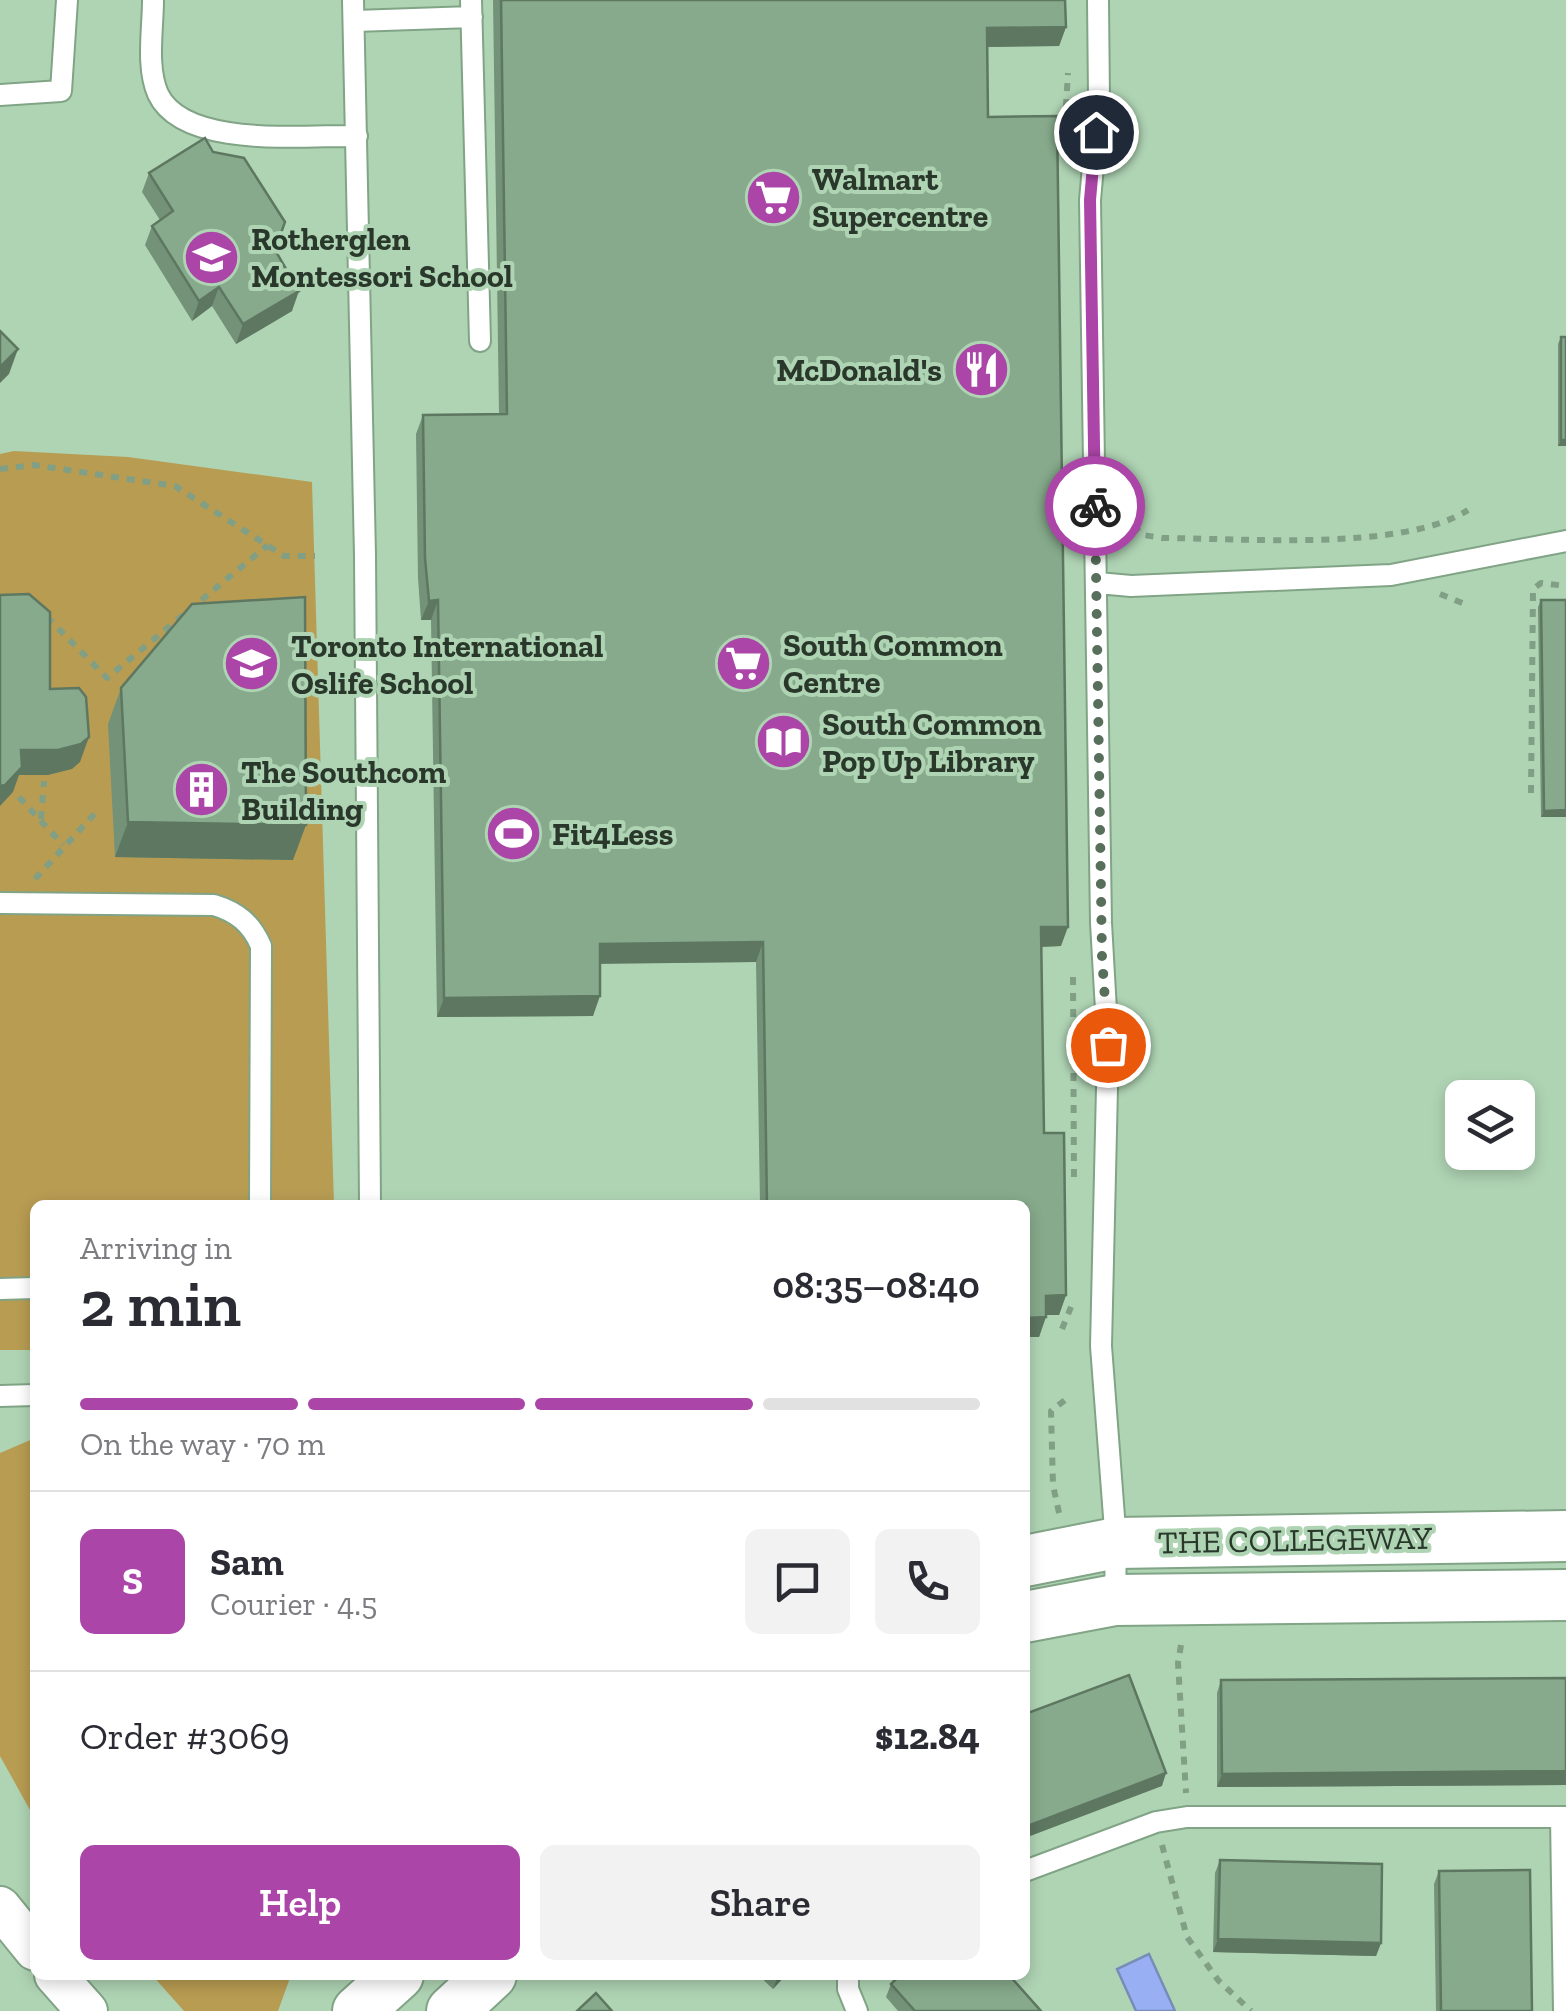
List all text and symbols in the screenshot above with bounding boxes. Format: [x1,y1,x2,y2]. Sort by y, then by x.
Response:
pin [1054,90,1139,175]
icon: home [1069,105,1124,160]
place label: Walmart Supercentre [812,160,988,235]
supermarket icon: Walmart Supercentre [743,167,803,227]
place label: Rotherglen Montessori School [251,220,513,295]
school or university icon: Rotherglen Montessori School [182,227,242,287]
restaurant icon: McDonald's [951,340,1011,400]
place label: McDonald's [776,351,942,389]
courier [1045,456,1145,556]
icon: bike [1068,479,1123,534]
place label: South Common Centre [783,626,1003,701]
place label: Toronto International Oslife School [291,627,603,702]
supermarket icon: South Common Centre [714,633,774,693]
school or university icon: Toronto International Oslife School [222,634,282,694]
place label: South Common Pop Up Library [822,705,1042,780]
library icon: South Common Pop Up Library [753,712,813,772]
place label: The Southcom Building [241,753,446,828]
building icon: The Southcom Building [172,760,232,820]
sports icon: Fit4Less [483,804,543,864]
place label: Fit4Less [552,815,673,853]
pin [1066,1003,1151,1088]
icon: bag [1081,1018,1136,1073]
map controls [1445,1080,1535,1170]
button: layers [1445,1080,1535,1170]
text: Arriving in [80,1229,232,1267]
text: 08:35–08:40 [772,1262,980,1308]
text: 2 min [80,1265,241,1343]
text: On the way · 70 m [80,1425,325,1463]
street label: THE COLLEGEWAY [1158,1519,1433,1561]
button: chat [745,1529,850,1634]
button: phone [875,1529,980,1634]
text: Sam [210,1539,284,1585]
text: S [122,1558,143,1604]
text: Courier · 4.5 [210,1585,377,1623]
text: Order #3069 [80,1713,290,1759]
text: $12.84 [875,1713,980,1759]
button: Help [80,1845,520,1960]
button: Share [540,1845,980,1960]

